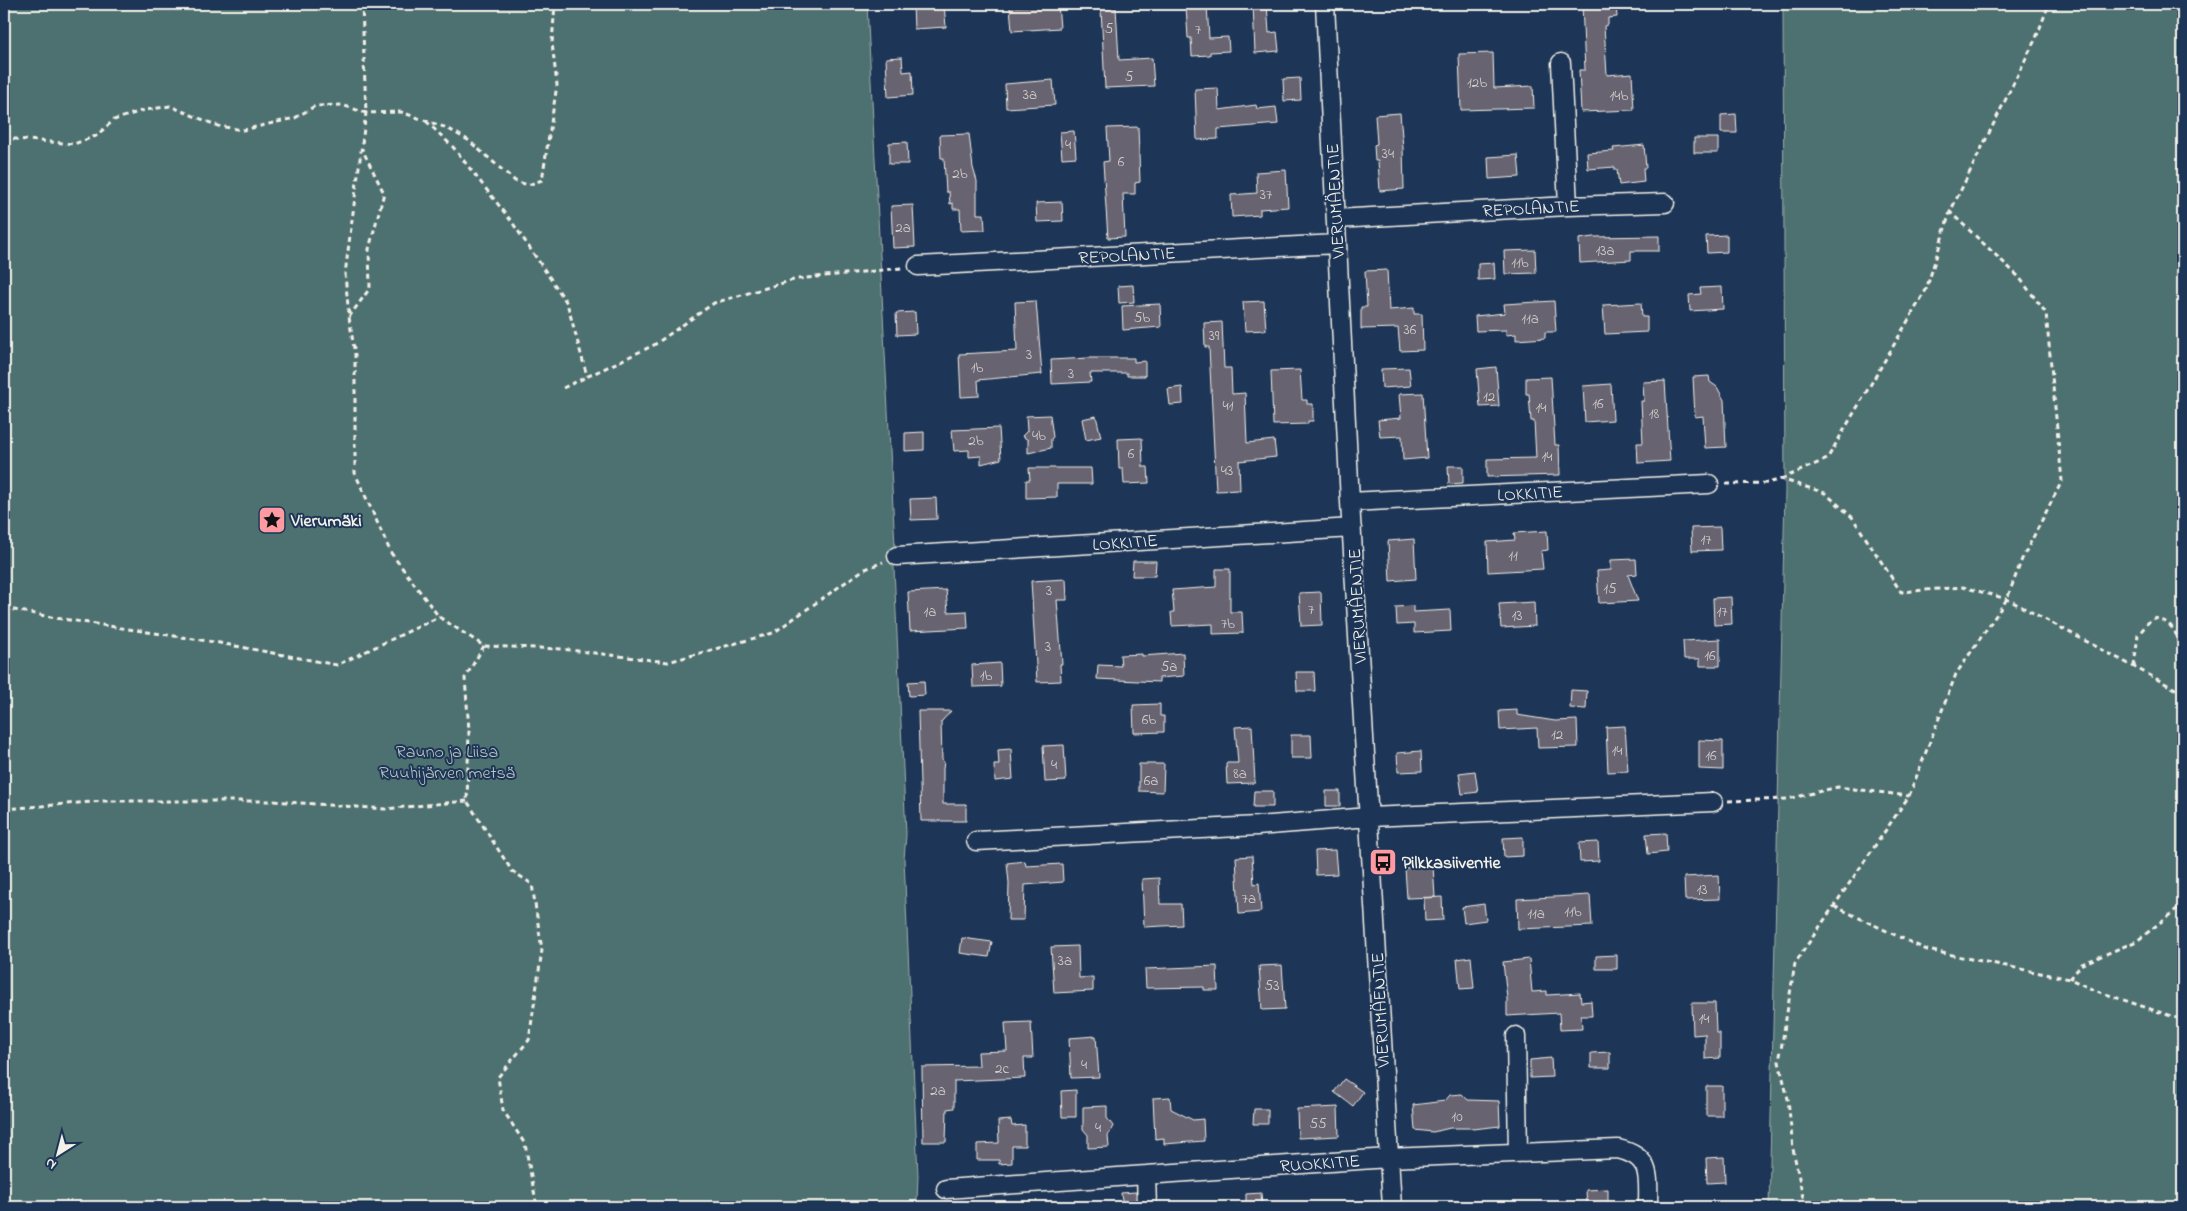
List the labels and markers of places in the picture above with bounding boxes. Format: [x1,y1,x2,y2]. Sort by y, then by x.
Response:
place icon: Vierumäki [257,505,287,535]
place label: Vierumäki [290,509,362,535]
bus stop icon: Pilkkasiiventie [1368,847,1398,877]
place label: Pilkkasiiventie [1402,851,1501,877]

